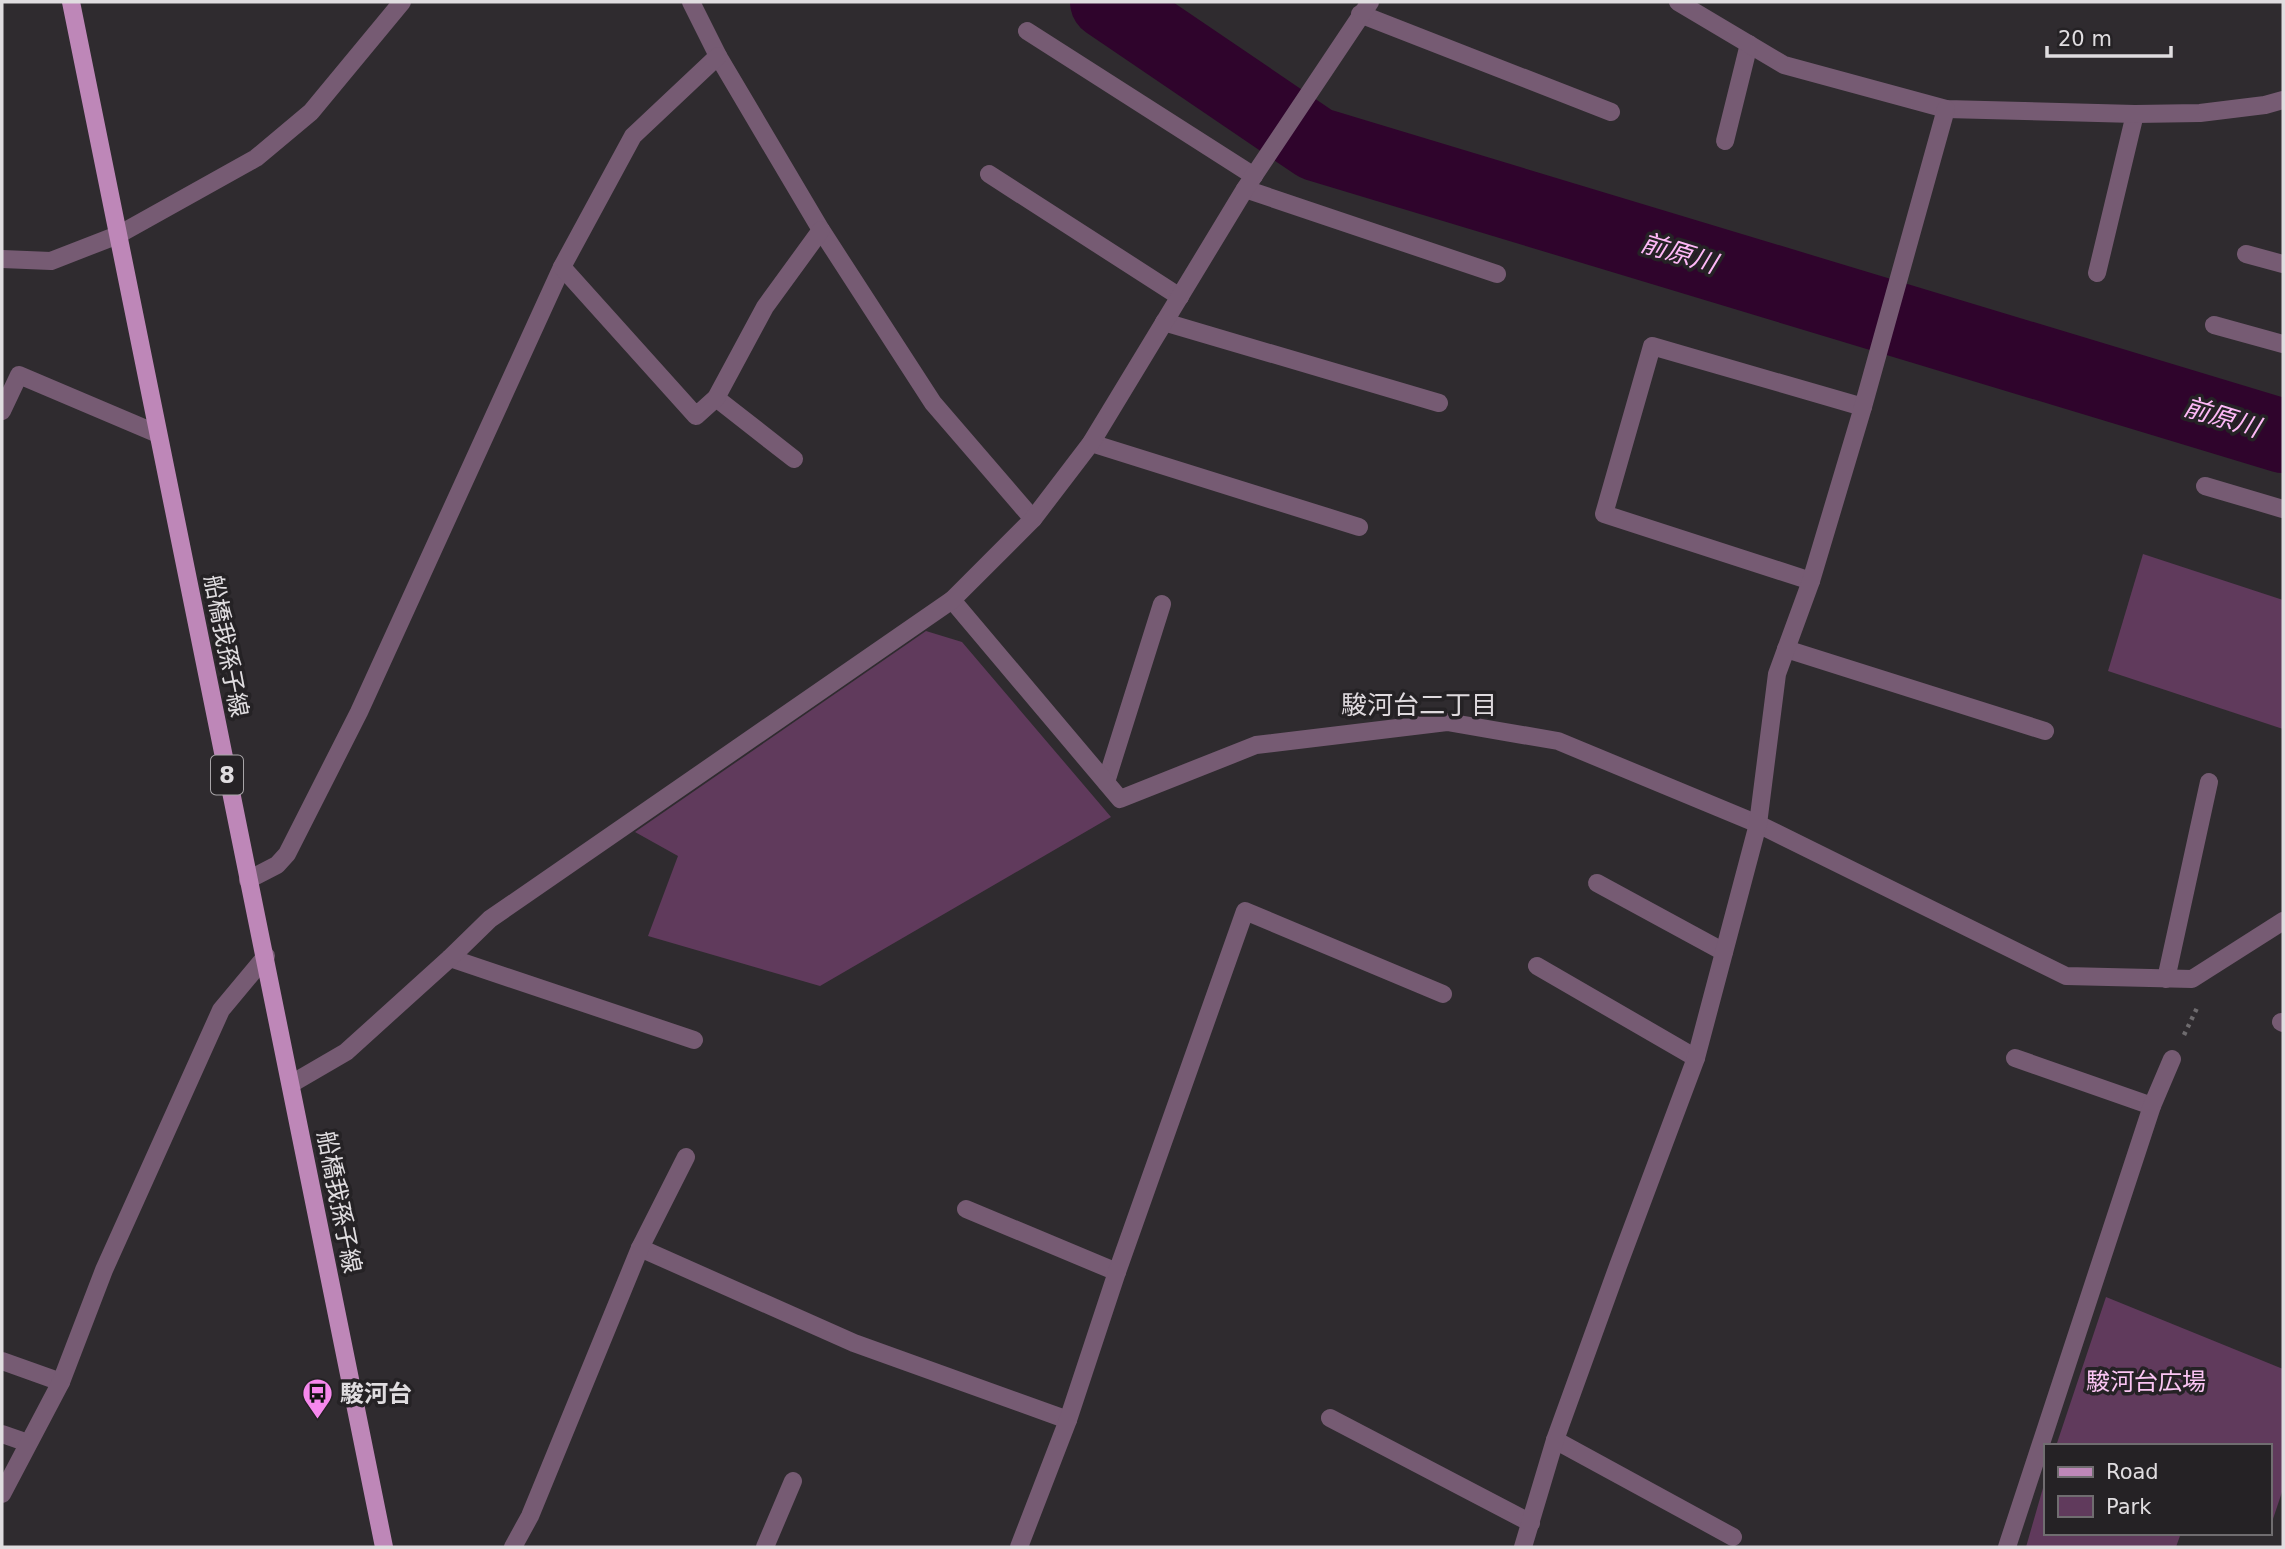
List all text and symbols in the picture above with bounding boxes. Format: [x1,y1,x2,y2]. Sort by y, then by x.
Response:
scale bar [2047,14,2171,58]
text: 20 m [2058,27,2112,51]
water label: 前原川 [1637,227,1724,280]
water label: 前原川 [2180,391,2267,444]
street label: 船橋我孫子線 [199,573,253,719]
district label: 駿河台二丁目 [1341,690,1497,720]
road number: 8 [211,755,243,794]
street label: 船橋我孫子線 [312,1129,366,1275]
park label: 駿河台広場 [2086,1368,2206,1396]
bus stop icon: 駿河台 [300,1377,334,1421]
place label: 駿河台 [340,1380,412,1408]
legend [2044,1444,2271,1535]
text: Road [2106,1460,2159,1484]
text: Park [2106,1495,2152,1519]

